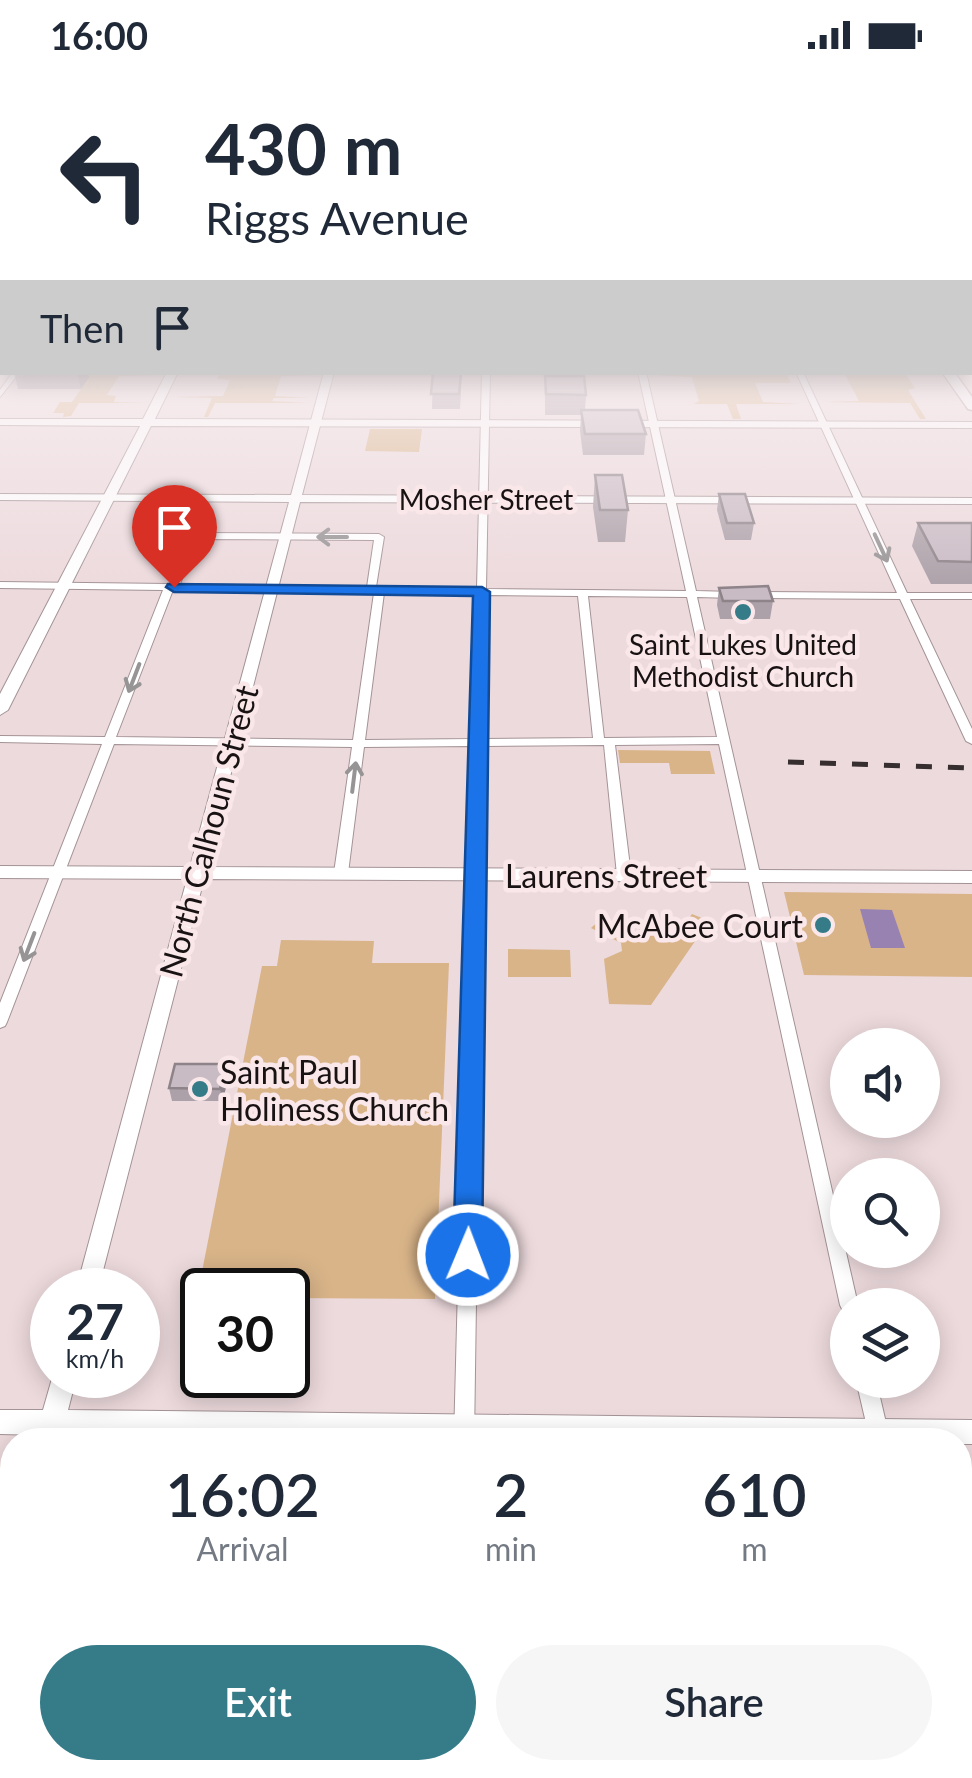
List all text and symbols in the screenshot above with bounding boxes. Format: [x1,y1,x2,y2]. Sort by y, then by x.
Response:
text: 16:00 [50,12,148,58]
text: 430 m [205,106,402,190]
icon: left [40,110,170,240]
text: Riggs Avenue [205,191,469,245]
icon: arrive [145,300,200,355]
text: Then [40,305,125,351]
street label: Mosher Street [399,482,573,516]
pin [132,485,217,588]
icon: arrive [147,500,202,555]
one-way arrow [317,528,350,546]
one-way arrow [873,532,891,563]
marker: Saint Lukes United Methodist Church [732,601,754,623]
place label: Saint Lukes United Methodist Church [629,627,857,693]
one-way arrow [123,662,141,693]
street label: North Calhoun Street [150,680,266,981]
one-way arrow [345,761,363,793]
street label: Laurens Street [505,856,708,895]
place label: McAbee Court [597,906,804,945]
marker: McAbee Court [812,914,834,936]
one-way arrow [19,931,37,962]
map controls [830,1028,940,1398]
button: sound [830,1028,940,1138]
place label: Saint Paul Holiness Church [220,1052,449,1128]
marker: Saint Paul Holiness Church [189,1078,211,1100]
button: search [830,1158,940,1268]
position arrow [416,1203,520,1307]
speed limit sign: 30 [180,1268,310,1398]
button: layers [830,1288,940,1398]
text: 27 [66,1291,124,1351]
text: km/h [66,1343,124,1373]
text: 16:02 [165,1458,320,1530]
text: 2 [494,1458,528,1530]
text: 610 [702,1458,807,1530]
text: Arrival [196,1529,289,1568]
text: min [485,1529,537,1568]
text: m [741,1529,768,1568]
button: Exit [40,1645,476,1760]
button: Share [496,1645,932,1760]

